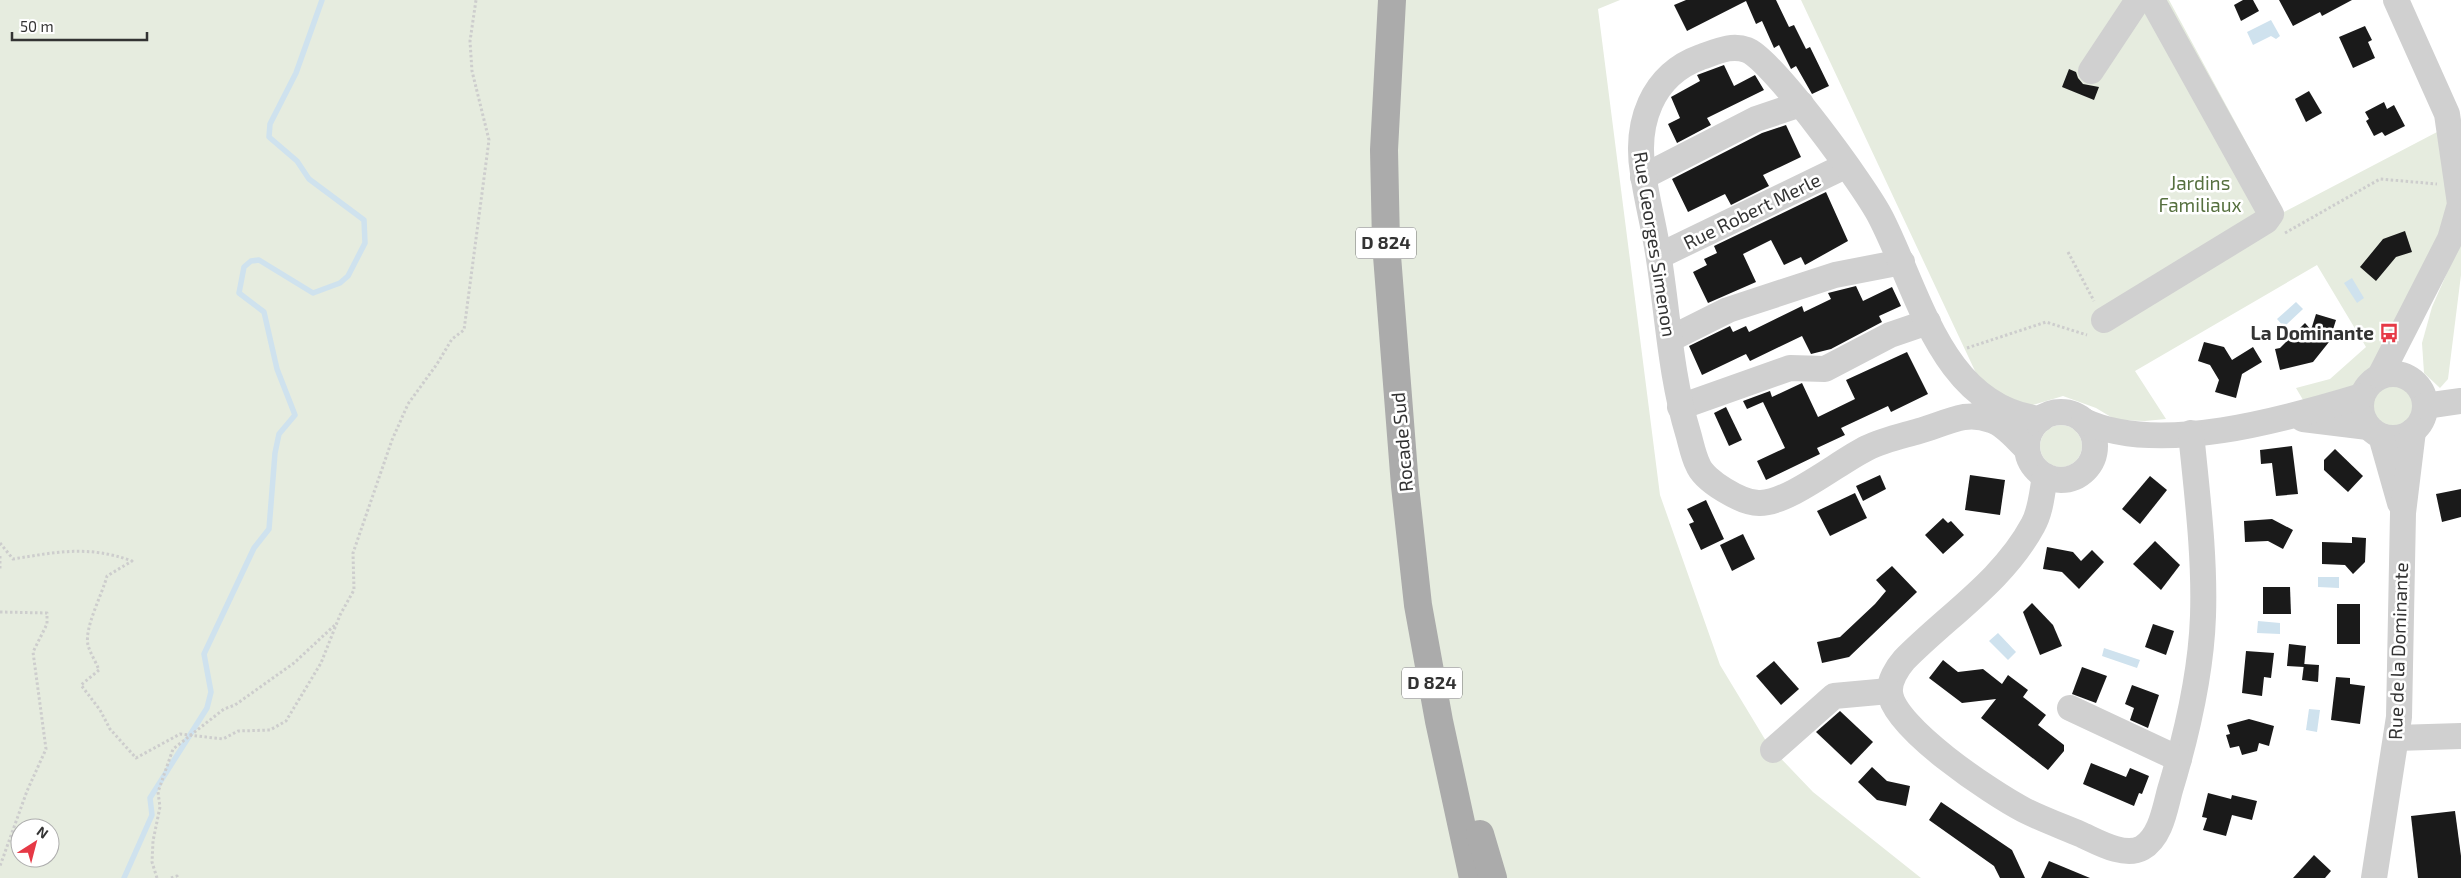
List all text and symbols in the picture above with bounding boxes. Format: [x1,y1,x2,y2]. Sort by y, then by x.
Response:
scale bar [12,10,148,42]
text: 50 m [20,17,54,35]
street label: Rue Georges Simenon [1629,150,1681,338]
street label: Rue Robert Merle [1679,167,1824,254]
park label: Jardins Familiaux [2158,171,2242,216]
road number: D 824 [1356,228,1416,258]
place label: La Dominante [2251,321,2374,344]
bus stop icon: La Dominante [2378,322,2400,344]
street label: Rocade Sud [1386,391,1417,493]
street label: Rue de la Dominante [2383,562,2412,740]
road number: D 824 [1402,668,1462,698]
north arrow [10,818,60,868]
text: N [34,822,52,842]

